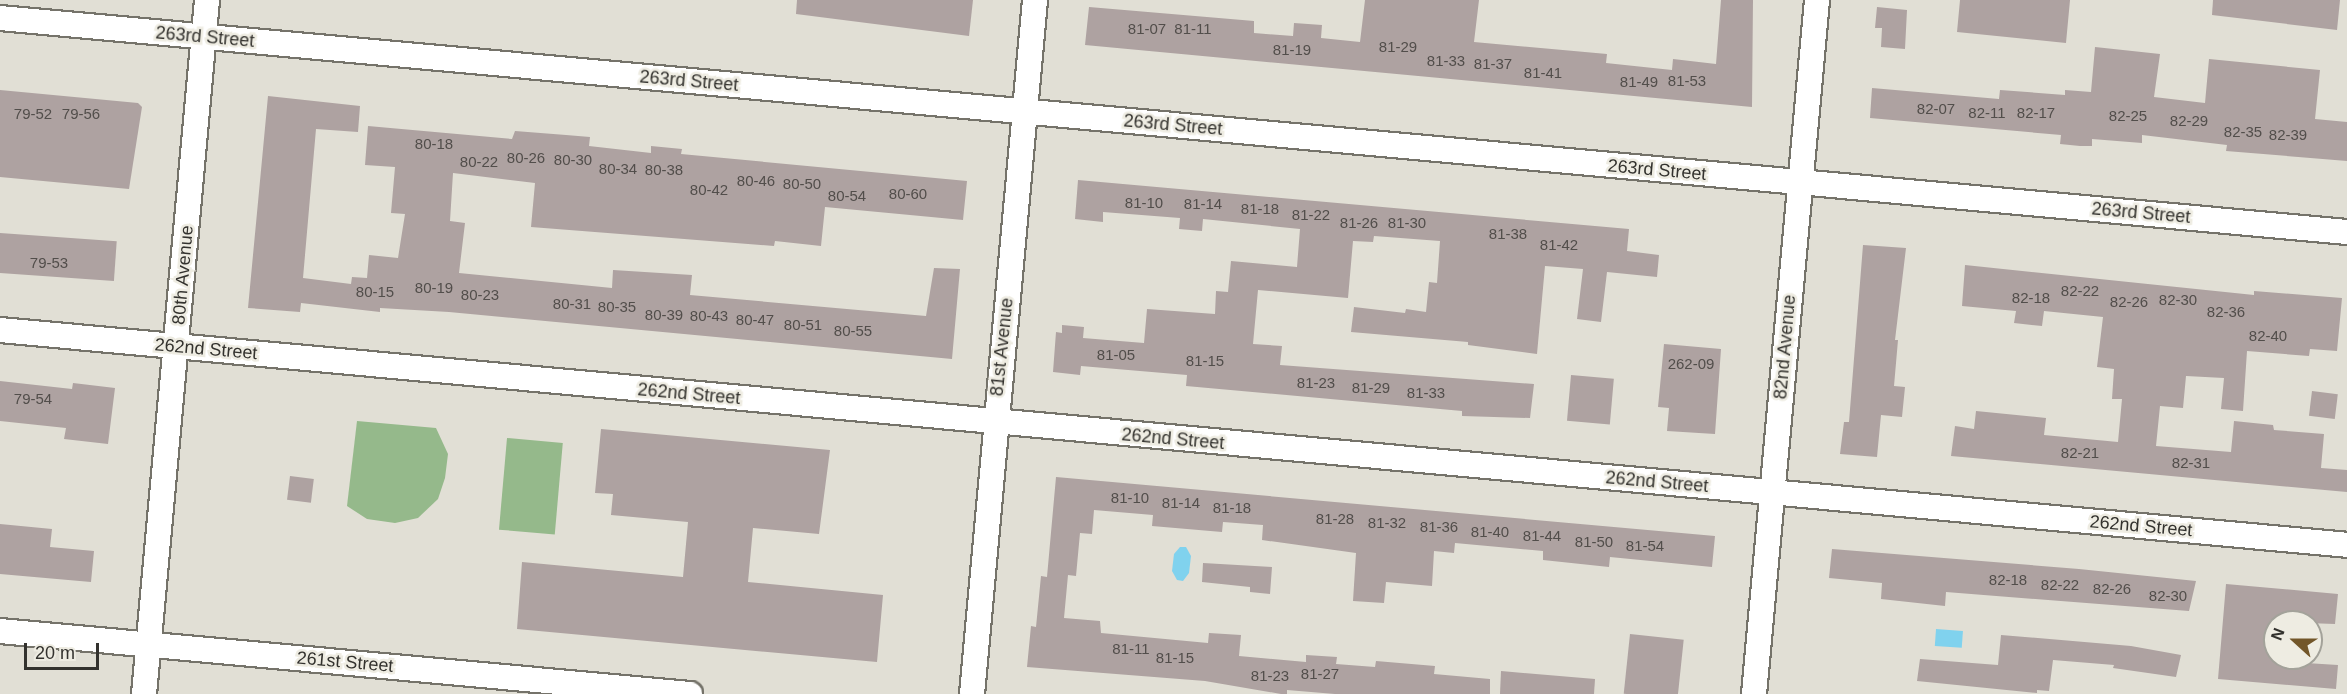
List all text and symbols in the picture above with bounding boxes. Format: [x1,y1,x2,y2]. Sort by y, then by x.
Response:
house number: 81-07 [1128,20,1166,38]
house number: 81-11 [1174,20,1212,38]
street label: 263rd Street [155,22,255,52]
house number: 81-29 [1379,38,1417,56]
house number: 81-19 [1273,41,1311,59]
house number: 81-33 [1427,52,1465,70]
house number: 81-37 [1474,55,1512,73]
house number: 81-41 [1524,64,1562,82]
street label: 263rd Street [639,66,739,96]
house number: 81-53 [1668,72,1706,90]
house number: 81-49 [1620,73,1658,91]
house number: 82-07 [1917,100,1955,118]
house number: 82-11 [1968,104,2006,122]
house number: 82-17 [2017,104,2055,122]
house number: 79-52 [14,105,52,123]
house number: 79-56 [62,105,100,123]
house number: 82-25 [2109,107,2147,125]
street label: 263rd Street [1123,110,1223,140]
house number: 82-29 [2170,112,2208,130]
house number: 82-35 [2224,123,2262,141]
house number: 82-39 [2269,126,2307,144]
house number: 80-18 [415,135,453,153]
house number: 80-26 [507,149,545,167]
house number: 80-30 [554,151,592,169]
house number: 80-22 [460,153,498,171]
street label: 263rd Street [1607,155,1707,185]
house number: 80-34 [599,160,637,178]
house number: 80-38 [645,161,683,179]
house number: 80-46 [737,172,775,190]
house number: 80-50 [783,175,821,193]
house number: 80-42 [690,181,728,199]
house number: 80-60 [889,185,927,203]
house number: 80-54 [828,187,866,205]
house number: 81-10 [1125,194,1163,212]
house number: 81-14 [1184,195,1222,213]
street label: 263rd Street [2091,198,2191,228]
house number: 81-18 [1241,200,1279,218]
house number: 81-22 [1292,206,1330,224]
house number: 81-26 [1340,214,1378,232]
house number: 81-30 [1388,214,1426,232]
street label: 80th Avenue [168,224,198,326]
house number: 81-38 [1489,225,1527,243]
house number: 81-42 [1540,236,1578,254]
house number: 79-53 [30,254,68,272]
house number: 80-19 [415,279,453,297]
house number: 82-22 [2061,282,2099,300]
house number: 80-15 [356,283,394,301]
house number: 80-23 [461,286,499,304]
house number: 82-18 [2012,289,2050,307]
house number: 82-30 [2159,291,2197,309]
street label: 82nd Avenue [1770,293,1800,401]
house number: 82-26 [2110,293,2148,311]
house number: 80-31 [553,295,591,313]
street label: 81st Avenue [986,296,1018,398]
house number: 80-35 [598,298,636,316]
house number: 82-36 [2207,303,2245,321]
house number: 80-39 [645,306,683,324]
house number: 80-43 [690,307,728,325]
house number: 80-47 [736,311,774,329]
house number: 80-51 [784,316,822,334]
house number: 80-55 [834,322,872,340]
house number: 82-40 [2249,327,2287,345]
street label: 262nd Street [154,334,258,364]
house number: 81-05 [1097,346,1135,364]
house number: 81-15 [1186,352,1224,370]
house number: 262-09 [1668,355,1714,373]
house number: 81-23 [1297,374,1335,392]
street label: 262nd Street [637,379,741,409]
house number: 81-29 [1352,379,1390,397]
house number: 81-33 [1407,384,1445,402]
house number: 79-54 [14,390,52,408]
street label: 262nd Street [1121,424,1225,454]
house number: 82-21 [2061,444,2099,462]
house number: 82-31 [2172,454,2210,472]
street label: 262nd Street [1605,467,1709,497]
house number: 81-10 [1111,489,1149,507]
house number: 81-14 [1162,494,1200,512]
house number: 81-18 [1213,499,1251,517]
house number: 81-28 [1316,510,1354,528]
street label: 262nd Street [2089,511,2193,541]
house number: 81-32 [1368,514,1406,532]
house number: 81-36 [1420,518,1458,536]
house number: 81-40 [1471,523,1509,541]
house number: 81-44 [1523,527,1561,545]
house number: 81-50 [1575,533,1613,551]
house number: 81-54 [1626,537,1664,555]
house number: 82-18 [1989,571,2027,589]
house number: 82-22 [2041,576,2079,594]
house number: 82-26 [2093,580,2131,598]
house number: 82-30 [2149,587,2187,605]
north arrow [2263,610,2323,670]
text: N [2268,626,2288,643]
scale bar [27,631,102,669]
house number: 81-11 [1112,640,1150,658]
text: 20 m [35,643,75,663]
street label: 261st Street [296,647,394,677]
house number: 81-15 [1156,649,1194,667]
house number: 81-27 [1301,665,1339,683]
house number: 81-23 [1251,667,1289,685]

